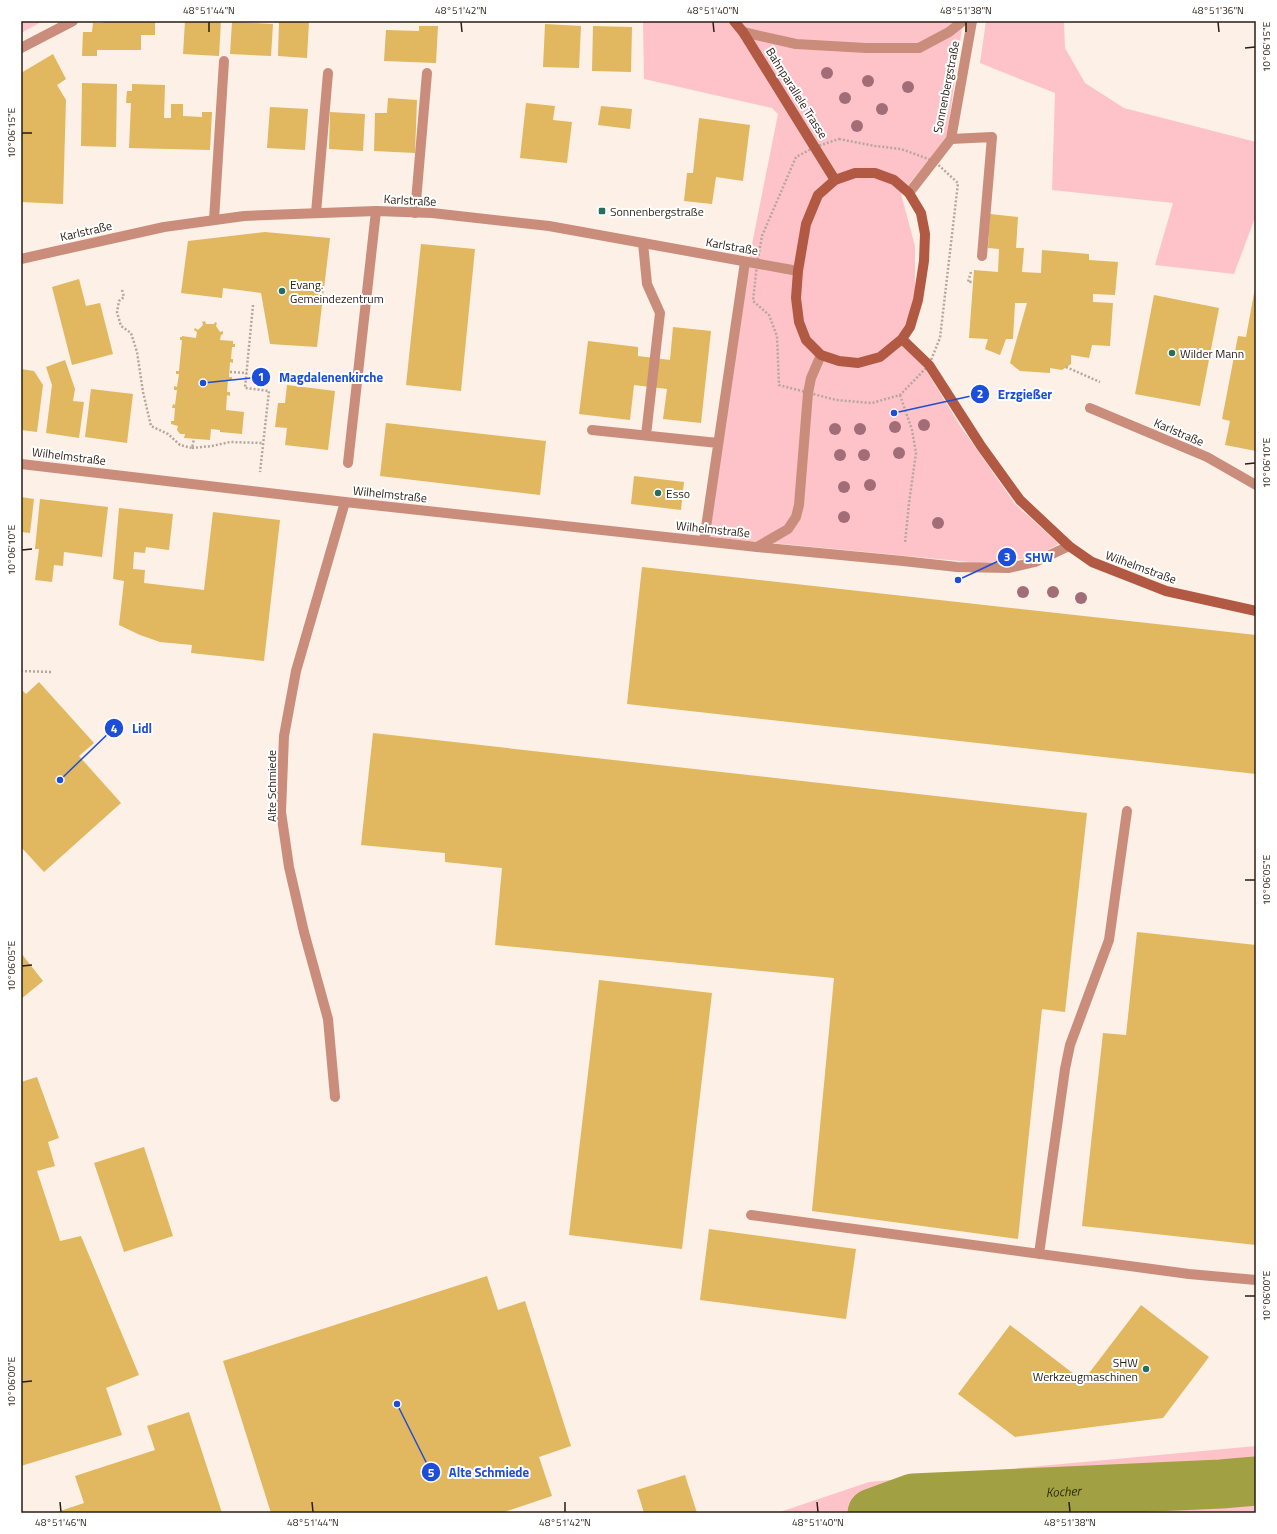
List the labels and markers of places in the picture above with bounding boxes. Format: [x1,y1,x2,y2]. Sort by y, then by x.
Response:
place label: Sonnenbergstraße [610,202,704,221]
marker: Sonnenbergstraße [597,206,607,216]
place label: Evang. Gemeindezentrum [290,275,384,308]
marker: Evang. Gemeindezentrum [277,286,287,296]
place label: Wilder Mann [1180,344,1244,363]
marker: Wilder Mann [1167,348,1177,358]
callout: Magdalenenkirche [251,365,391,390]
callout: Erzgießer [970,382,1060,407]
place label: Esso [666,484,690,503]
marker: Esso [653,488,663,498]
callout: SHW [997,544,1061,569]
callout: Lidl [104,716,160,741]
place label: SHW Werkzeugmaschinen [1033,1353,1138,1386]
marker: SHW Werkzeugmaschinen [1141,1364,1151,1374]
callout: Alte Schmiede [421,1460,537,1485]

